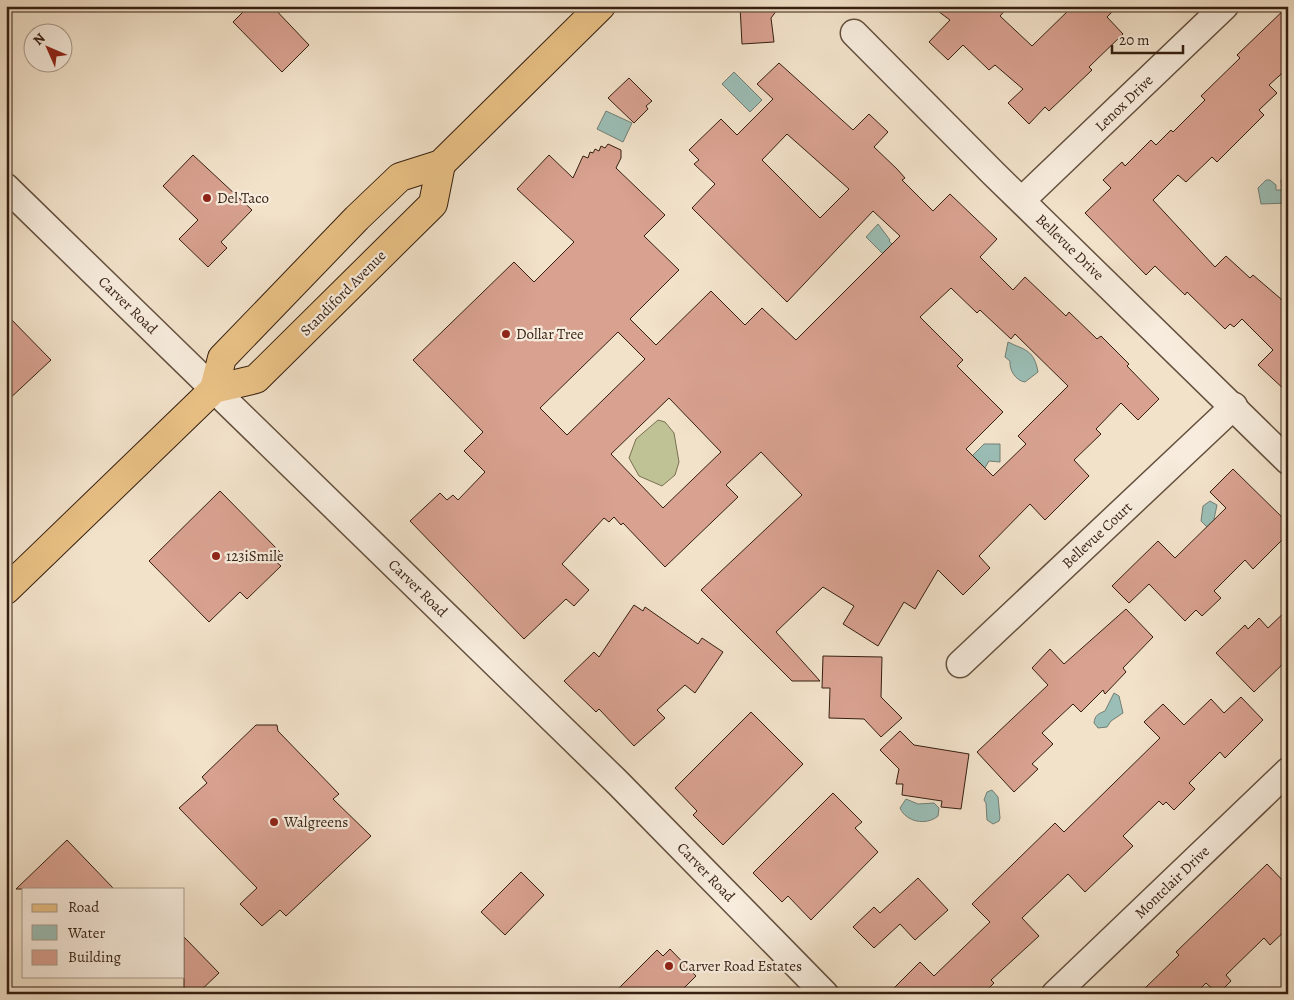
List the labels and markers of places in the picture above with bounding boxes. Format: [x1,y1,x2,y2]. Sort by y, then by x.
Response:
place label: Del Taco [217,188,269,208]
marker: Del Taco [201,192,213,204]
place label: Dollar Tree [516,324,584,344]
marker: Dollar Tree [500,328,512,340]
place label: 123iSmile [226,546,284,566]
marker: 123iSmile [210,550,222,562]
place label: Walgreens [283,812,348,832]
marker: Walgreens [268,816,280,828]
place label: Carver Road Estates [679,956,802,976]
marker: Carver Road Estates [663,960,675,972]

